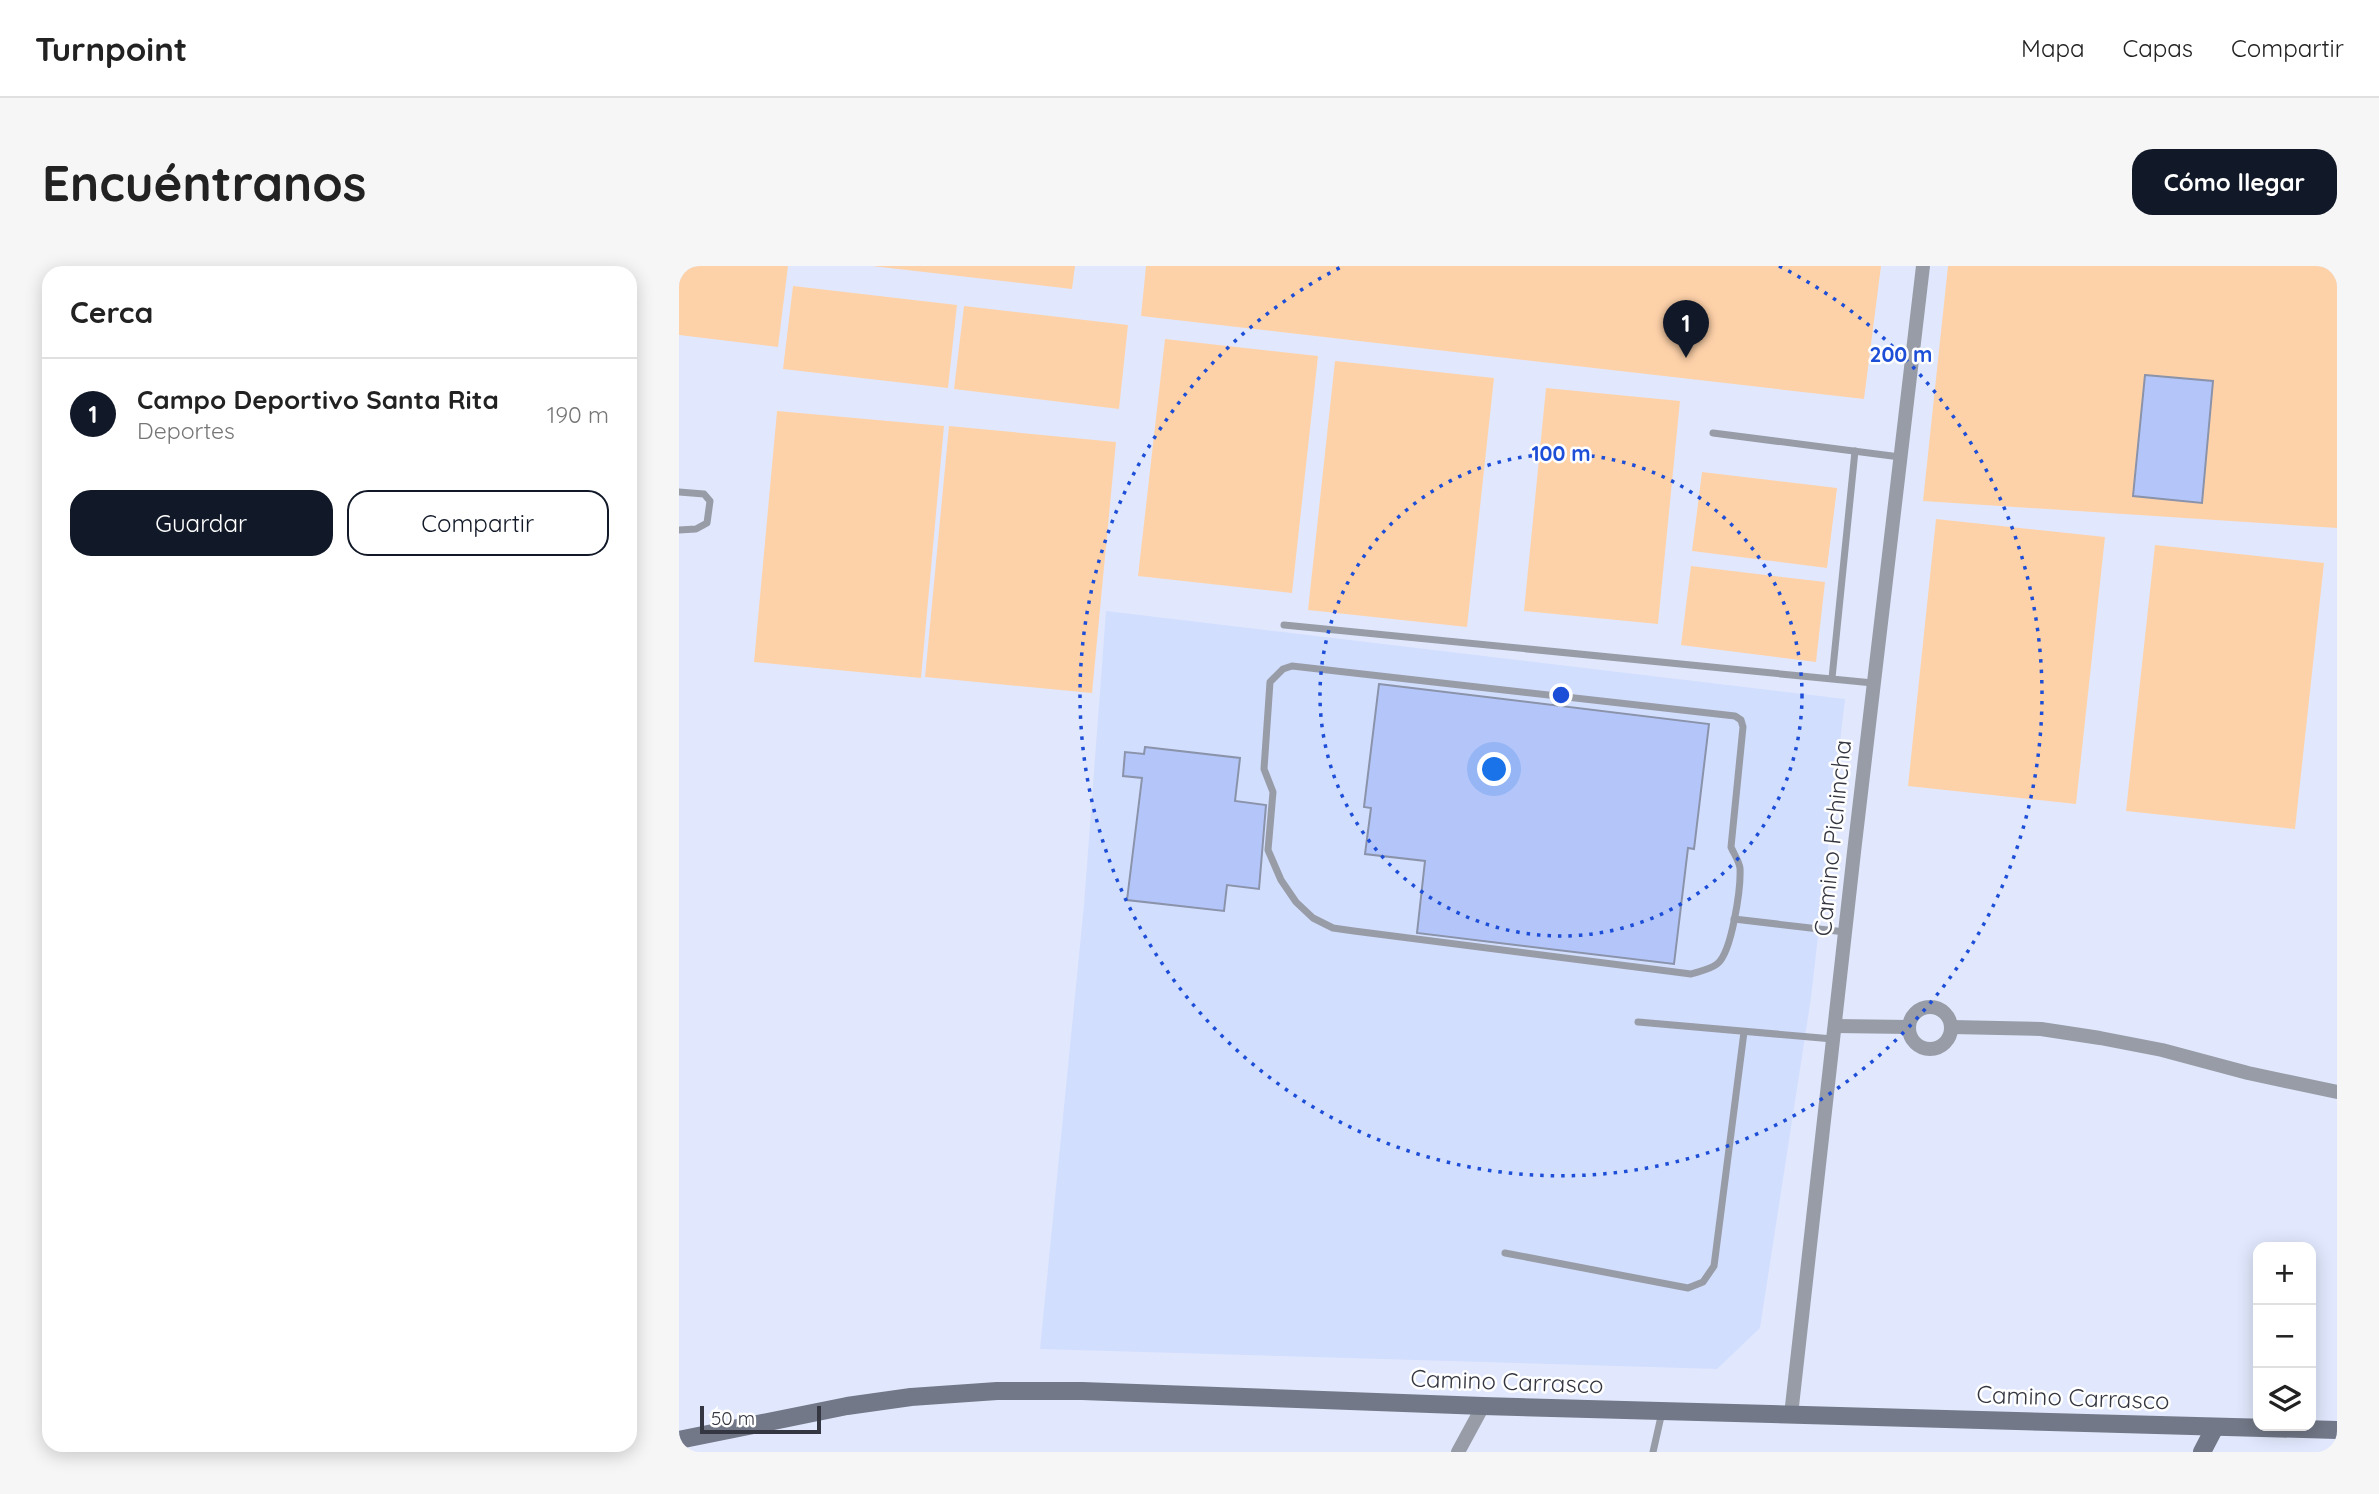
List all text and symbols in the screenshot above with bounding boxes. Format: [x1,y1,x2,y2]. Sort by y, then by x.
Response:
text: Turnpoint [35,28,187,69]
text: Mapa [2021,33,2085,63]
text: Capas [2123,33,2193,63]
text: Compartir [2231,33,2344,63]
button: Cómo llegar [2132,149,2337,215]
text: Encuéntranos [42,152,366,213]
text: Cerca [70,293,153,331]
pin: 1 [1663,300,1709,358]
text: 200 m [1870,341,1932,367]
text: Campo Deportivo Santa Rita [137,383,499,416]
text: 1 [89,400,97,429]
text: 190 m [547,400,609,429]
text: Deportes [137,416,235,445]
text: 100 m [1531,440,1591,466]
button: Guardar [70,490,333,556]
button: Compartir [347,490,609,556]
centre of rings [1549,683,1573,707]
street label: Camino Pichincha [1807,738,1857,938]
your location [1477,752,1511,786]
map controls [2253,1242,2316,1431]
button: + [2253,1242,2316,1305]
button: − [2253,1305,2316,1368]
street label: Camino Carrasco [1410,1363,1604,1399]
button: layers [2253,1368,2316,1431]
street label: Camino Carrasco [1976,1379,2170,1415]
scale bar [700,1403,821,1435]
text: 50 m [711,1406,755,1430]

